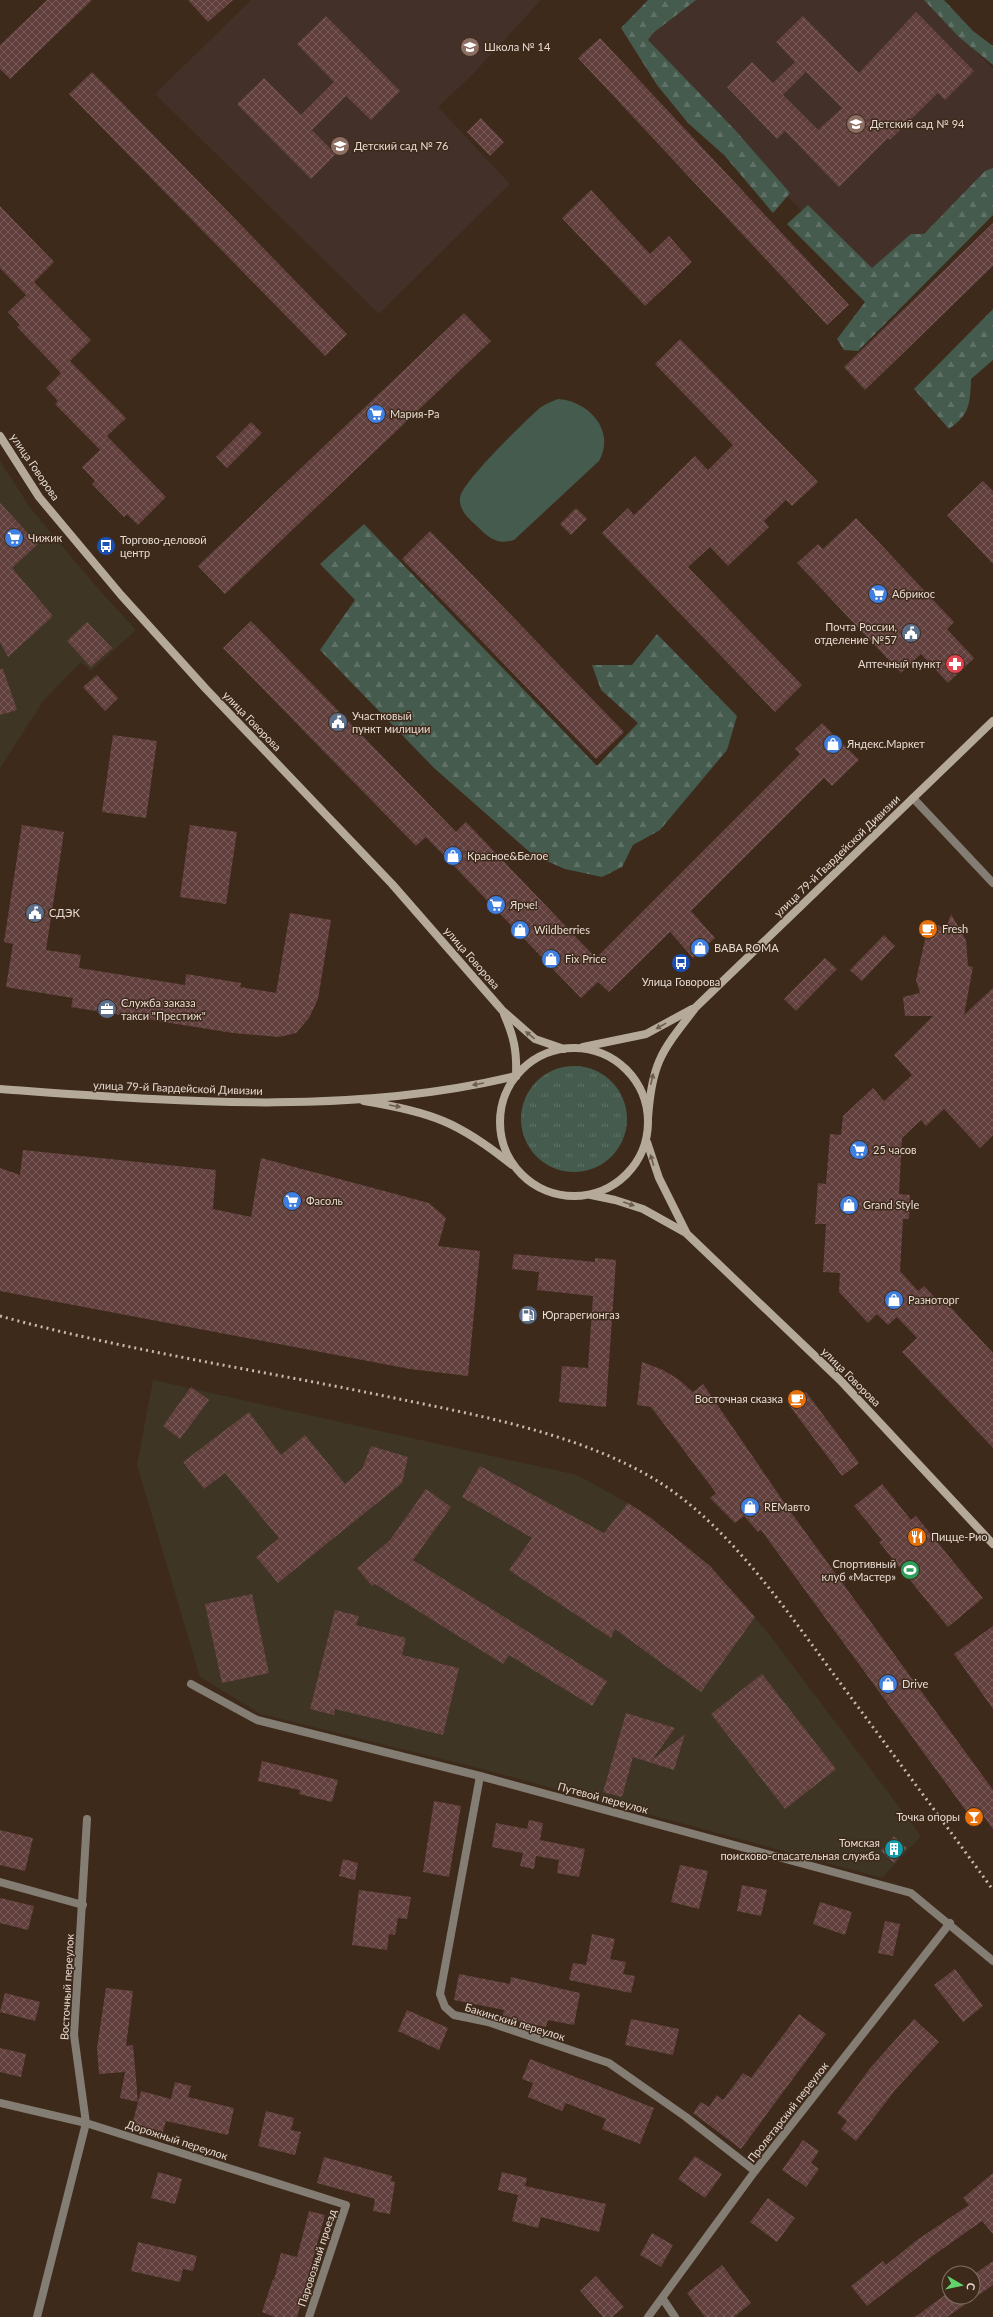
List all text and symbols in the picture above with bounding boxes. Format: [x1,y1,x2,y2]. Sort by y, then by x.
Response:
school or university icon: Школа № 14 [459,36,481,58]
place label: Школа № 14 [484,40,551,53]
school or university icon: Детский сад № 94 [845,113,867,135]
place label: Детский сад № 94 [870,117,965,130]
school or university icon: Детский сад № 76 [329,135,351,157]
place label: Детский сад № 76 [354,139,448,152]
supermarket icon: Мария-Ра [365,403,387,425]
place label: Мария-Ра [390,407,439,420]
street label: улица Говорова [8,431,63,503]
supermarket icon: Чижик [3,527,25,549]
place label: Чижик [28,531,63,544]
place label: Торгово-деловой центр [120,533,207,559]
bus stop icon: Торгово-деловой центр [95,535,117,557]
supermarket icon: Абрикос [867,583,889,605]
place label: Абрикос [892,587,935,600]
place label: Почта России, отделение №57 [815,620,897,646]
public building icon: Почта России, отделение №57 [900,622,922,644]
pharmacy icon: Аптечный пункт [944,653,966,675]
place label: Аптечный пункт [858,657,941,670]
street label: улица Говорова [221,688,284,753]
place label: Участковый пункт милиции [352,709,430,735]
public building icon: Участковый пункт милиции [327,711,349,733]
shop icon: Яндекс.Маркет [822,733,844,755]
place label: Яндекс.Маркет [846,737,925,750]
street label: улица 79-й Гвардейской Дивизии [771,792,902,919]
shop icon: Красное&Белое [442,845,464,867]
place label: Красное&Белое [467,849,549,862]
supermarket icon: Ярче! [485,894,507,916]
place label: Ярче! [509,898,538,911]
public building icon: СДЭК [24,902,46,924]
place label: СДЭК [49,906,80,919]
cafe icon: Fresh [917,918,939,940]
shop icon: Wildberries [509,919,531,941]
place label: Fresh [942,922,968,935]
place label: Wildberries [534,923,590,936]
street label: улица Говорова [442,924,503,991]
shop icon: BABA ROMA [689,937,711,959]
place label: BABA ROMA [714,941,779,954]
shop icon: Fix Price [540,948,562,970]
place label: Fix Price [565,952,606,965]
bus stop icon: Улица Говорова [670,952,692,974]
place label: Улица Говорова [642,975,720,988]
place label: Служба заказа такси "Престиж" [121,996,206,1022]
office icon: Служба заказа такси "Престиж" [96,998,118,1020]
one-way arrow [656,1023,667,1029]
one-way arrow [524,1030,535,1039]
one-way arrow [649,1073,655,1085]
street label: улица 79-й Гвардейской Дивизии [93,1078,263,1097]
one-way arrow [472,1081,484,1087]
one-way arrow [389,1103,401,1109]
supermarket icon: 25 часов [848,1139,870,1161]
place label: 25 часов [873,1143,917,1156]
one-way arrow [649,1154,655,1166]
supermarket icon: Фасоль [281,1190,303,1212]
place label: Фасоль [306,1194,343,1207]
shop icon: Grand Style [838,1194,860,1216]
place label: Grand Style [863,1198,919,1211]
one-way arrow [623,1201,635,1207]
shop icon: Разноторг [883,1289,905,1311]
place label: Разноторг [908,1293,960,1306]
fuel station icon: Юргарегионгаз [517,1304,539,1326]
place label: Юргарегионгаз [542,1308,620,1321]
street label: улица Говорова [819,1344,884,1409]
cafe icon: Восточная сказка [786,1388,808,1410]
place label: Восточная сказка [695,1392,783,1405]
shop icon: REMавто [739,1496,761,1518]
place label: REMавто [764,1500,810,1513]
restaurant icon: Пицце-Рио [906,1526,928,1548]
place label: Пицце-Рио [931,1530,988,1543]
place label: Спортивный клуб «Мастер» [821,1557,896,1583]
sports icon: Спортивный клуб «Мастер» [899,1559,921,1581]
shop icon: Drive [877,1673,899,1695]
place label: Drive [902,1677,928,1690]
street label: Путевой переулок [557,1779,650,1816]
bar icon: Точка опоры [963,1806,985,1828]
place label: Точка опоры [896,1810,960,1823]
place label: Томская поисково-спасательная служба [720,1836,880,1862]
building icon: Томская поисково-спасательная служба [883,1838,905,1860]
street label: Восточный переулок [57,1933,76,2040]
street label: Бакинский переулок [463,2000,567,2043]
street label: Пролетарский переулок [745,2059,831,2164]
street label: Дорожный переулок [125,2117,230,2162]
street label: Паровозный проезд [295,2207,338,2308]
north arrow [941,2265,981,2305]
text: С [964,2282,978,2292]

